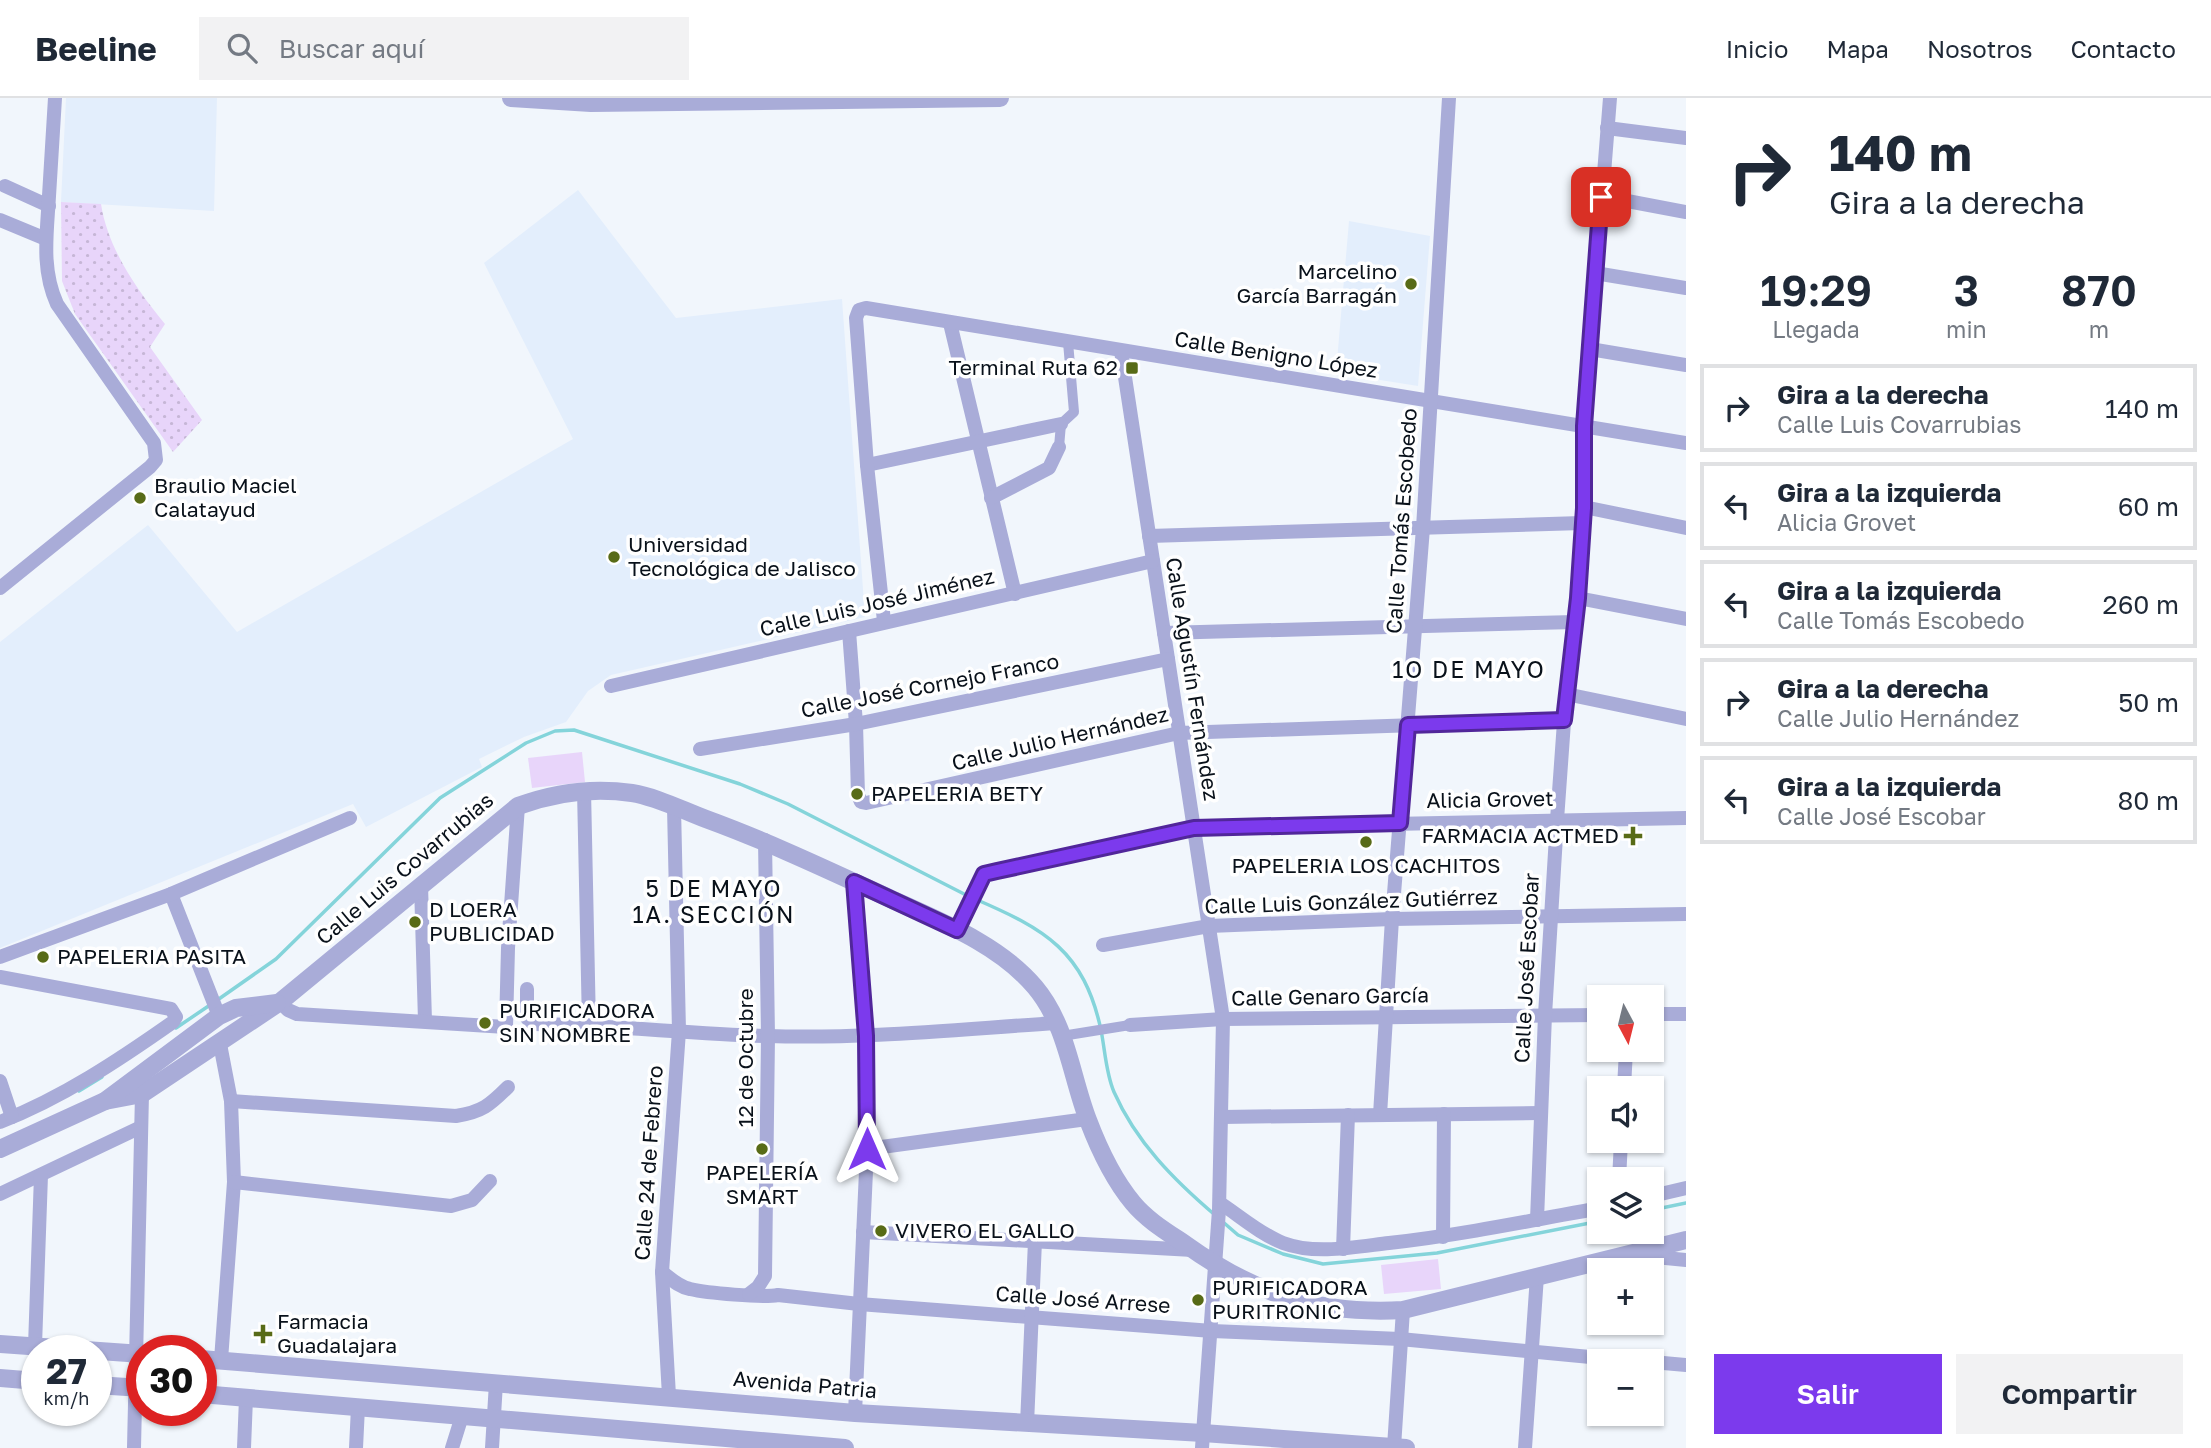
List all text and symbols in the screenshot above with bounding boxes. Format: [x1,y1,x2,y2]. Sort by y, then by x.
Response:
search box [199,17,689,80]
text: Beeline [35,29,157,68]
icon: search [223,29,261,67]
text: Buscar aquí [279,33,425,64]
text: Inicio [1726,34,1788,63]
text: Mapa [1826,34,1889,63]
text: Nosotros [1927,34,2033,63]
text: Contacto [2071,34,2176,63]
text: 140 m [1829,123,1972,182]
icon: right [1714,126,1805,217]
pin [1571,167,1631,227]
icon: arrive [1582,178,1620,216]
text: Gira a la derecha [1829,183,2085,221]
place label: Marcelino García Barragán [1236,258,1397,308]
text: 19:29 [1760,265,1872,315]
text: 3 [1954,265,1979,315]
text: 870 [2061,265,2137,315]
marker: Marcelino García Barragán [1403,276,1419,292]
text: Llegada [1772,315,1860,343]
text: min [1946,315,1987,343]
text: m [2089,315,2109,343]
street label: Calle Benigno López [1173,325,1380,383]
place label: Terminal Ruta 62 [949,354,1118,380]
marker: Terminal Ruta 62 [1124,360,1140,376]
text: Gira a la derecha [1777,379,1989,410]
icon: right [1718,389,1756,427]
text: 140 m [2105,393,2179,424]
street label: Calle Tomás Escobedo [1380,407,1422,635]
text: Calle Luis Covarrubias [1777,410,2021,438]
place label: Braulio Maciel Calatayud [154,472,297,522]
text: Gira a la izquierda [1777,477,2001,508]
icon: left [1718,487,1756,525]
marker: Braulio Maciel Calatayud [132,490,148,506]
text: 60 m [2118,491,2179,522]
text: Alicia Grovet [1777,508,1916,536]
place label: Universidad Tecnológica de Jalisco [628,531,856,581]
marker: Universidad Tecnológica de Jalisco [606,549,622,565]
street label: Calle Agustín Fernández [1161,555,1225,802]
street label: Calle Luis José Jiménez [757,562,997,642]
text: Gira a la izquierda [1777,575,2001,606]
icon: left [1718,585,1756,623]
text: 260 m [2103,589,2179,620]
text: Calle Tomás Escobedo [1777,606,2024,634]
street label: Calle José Cornejo Franco [798,647,1061,723]
district label: 1O DE MAYO [1392,655,1546,683]
text: Gira a la derecha [1777,673,1989,704]
icon: right [1718,683,1756,721]
text: 50 m [2118,687,2179,718]
street label: Calle Julio Hernández [949,700,1170,776]
text: Calle Julio Hernández [1777,704,2019,732]
text: Gira a la izquierda [1777,771,2001,802]
place label: PAPELERIA BETY [871,780,1043,806]
icon: left [1718,781,1756,819]
street label: Alicia Grovet [1426,785,1554,813]
text: 80 m [2118,785,2179,816]
marker: PAPELERIA BETY [849,786,865,802]
street label: Calle Luis Covarrubias [311,787,498,950]
text: Calle José Escobar [1777,802,1986,830]
place label: FARMACIA ACTMED [1421,822,1619,848]
marker: FARMACIA ACTMED [1625,828,1641,844]
marker: PAPELERIA LOS CACHITOS [1358,834,1374,850]
place label: PAPELERIA LOS CACHITOS [1232,852,1500,878]
street label: Calle José Escobar [1508,872,1544,1064]
district label: 5 DE MAYO 1A. SECCIÓN [632,874,796,928]
street label: Calle Luis González Gutiérrez [1204,883,1498,919]
place label: D LOERA PUBLICIDAD [429,896,555,946]
marker: D LOERA PUBLICIDAD [407,914,423,930]
place label: PAPELERIA PASITA [57,943,246,969]
marker: PAPELERIA PASITA [35,949,51,965]
street label: Calle Genaro García [1231,981,1429,1011]
north arrow [1587,985,1664,1062]
map controls [1587,985,1664,1426]
street label: 12 de Octubre [732,988,758,1128]
place label: PURIFICADORA SIN NOMBRE [499,997,655,1047]
marker: PURIFICADORA SIN NOMBRE [477,1015,493,1031]
street label: Calle 24 de Febrero [628,1065,668,1261]
button: sound [1587,1076,1664,1153]
position arrow [830,1112,904,1186]
marker: PAPELERÍA SMART [754,1141,770,1157]
place label: PAPELERÍA SMART [706,1159,818,1209]
button: layers [1587,1167,1664,1244]
place label: VIVERO EL GALLO [895,1217,1075,1243]
marker: VIVERO EL GALLO [873,1223,889,1239]
button: + [1587,1258,1664,1335]
place label: PURIFICADORA PURITRONIC [1212,1274,1368,1324]
street label: Calle José Arrese [995,1280,1171,1318]
marker: PURIFICADORA PURITRONIC [1190,1292,1206,1308]
place label: Farmacia Guadalajara [277,1308,397,1358]
marker: Farmacia Guadalajara [255,1326,271,1342]
speed limit sign: 30 [126,1335,217,1426]
button: − [1587,1349,1664,1426]
text: 27 [46,1350,87,1392]
button: Salir [1714,1354,1942,1434]
button: Compartir [1956,1354,2183,1434]
street label: Avenida Patria [732,1365,878,1403]
text: km/h [44,1387,89,1409]

